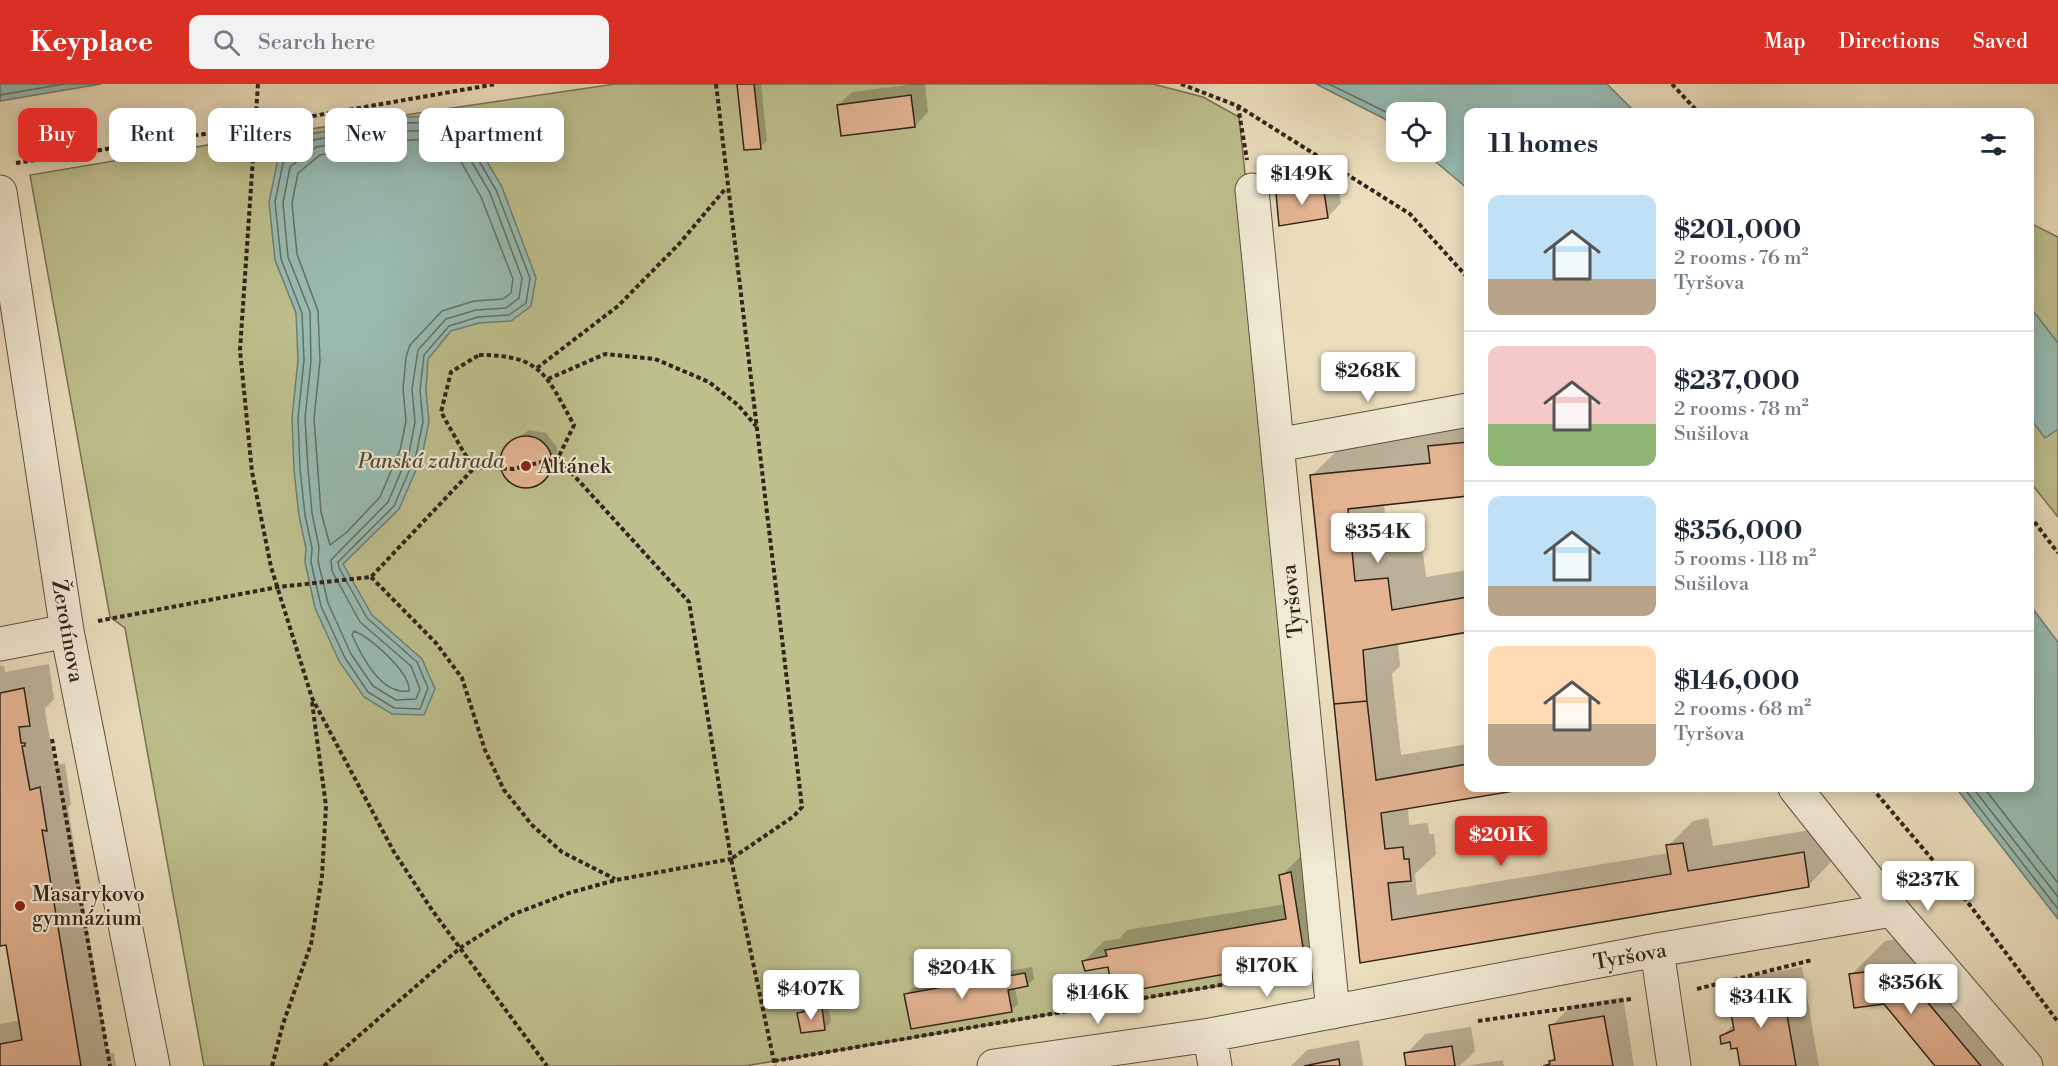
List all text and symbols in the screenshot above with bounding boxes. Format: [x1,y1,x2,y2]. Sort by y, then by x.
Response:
search box [189,15,609,69]
text: Keyplace [30,25,153,60]
icon: search [210,26,243,59]
text: Search here [258,29,375,56]
text: Map [1764,29,1806,55]
text: Directions [1839,29,1940,55]
text: Saved [1973,29,2028,55]
map controls [1386,102,1446,162]
button: locate [1386,102,1446,162]
chip: Buy [18,108,97,162]
chip: Rent [109,108,196,162]
chip: Filters [208,108,313,162]
chip: New [325,108,407,162]
chip: Apartment [419,108,564,162]
text: 11 homes [1488,128,1598,160]
icon: filters [1977,128,2010,161]
pin: $149K [1260,155,1344,206]
text: $149K [1271,162,1333,187]
text: $201,000 [1674,214,1801,246]
icon: home [1536,219,1608,291]
text: 2 rooms · 76 m² [1674,246,1808,271]
text: Tyršova [1674,271,1744,296]
pin: $268K [1326,352,1410,403]
text: $268K [1335,359,1401,384]
text: $237,000 [1674,365,1800,397]
icon: home [1536,370,1608,442]
text: 2 rooms · 78 m² [1674,397,1809,422]
text: Sušilova [1674,422,1749,447]
park label: Panská zahrada [357,449,505,475]
place label: Altánek [537,454,612,480]
marker: Altánek [519,459,533,473]
pin: $354K [1336,513,1420,564]
text: $356,000 [1674,515,1802,547]
text: $354K [1345,520,1411,545]
icon: home [1536,520,1608,592]
text: 5 rooms · 118 m² [1674,547,1816,572]
street label: Tyršova [1276,562,1310,639]
text: Sušilova [1674,572,1749,597]
street label: Žerotínova [45,577,91,685]
text: $146,000 [1674,665,1799,697]
icon: home [1536,670,1608,742]
text: 2 rooms · 68 m² [1674,697,1811,722]
text: Tyršova [1674,722,1744,747]
pin: $201K [1459,816,1543,867]
text: $201K [1469,823,1533,848]
pin: $237K [1886,861,1970,912]
text: $237K [1896,868,1960,893]
place label: Masarykovo gymnázium [32,882,145,932]
marker: Masarykovo gymnázium [13,899,27,913]
street label: Tyršova [1592,938,1669,976]
pin: $170K [1225,947,1309,998]
pin: $204K [920,949,1004,1000]
text: $170K [1236,954,1298,979]
text: $204K [928,956,996,981]
pin: $356K [1869,964,1953,1015]
pin: $407K [769,970,853,1021]
text: $356K [1878,971,1944,996]
pin: $146K [1056,974,1140,1025]
text: $407K [777,977,845,1002]
pin: $341K [1719,978,1803,1029]
text: $146K [1067,981,1129,1006]
text: $341K [1729,985,1793,1010]

